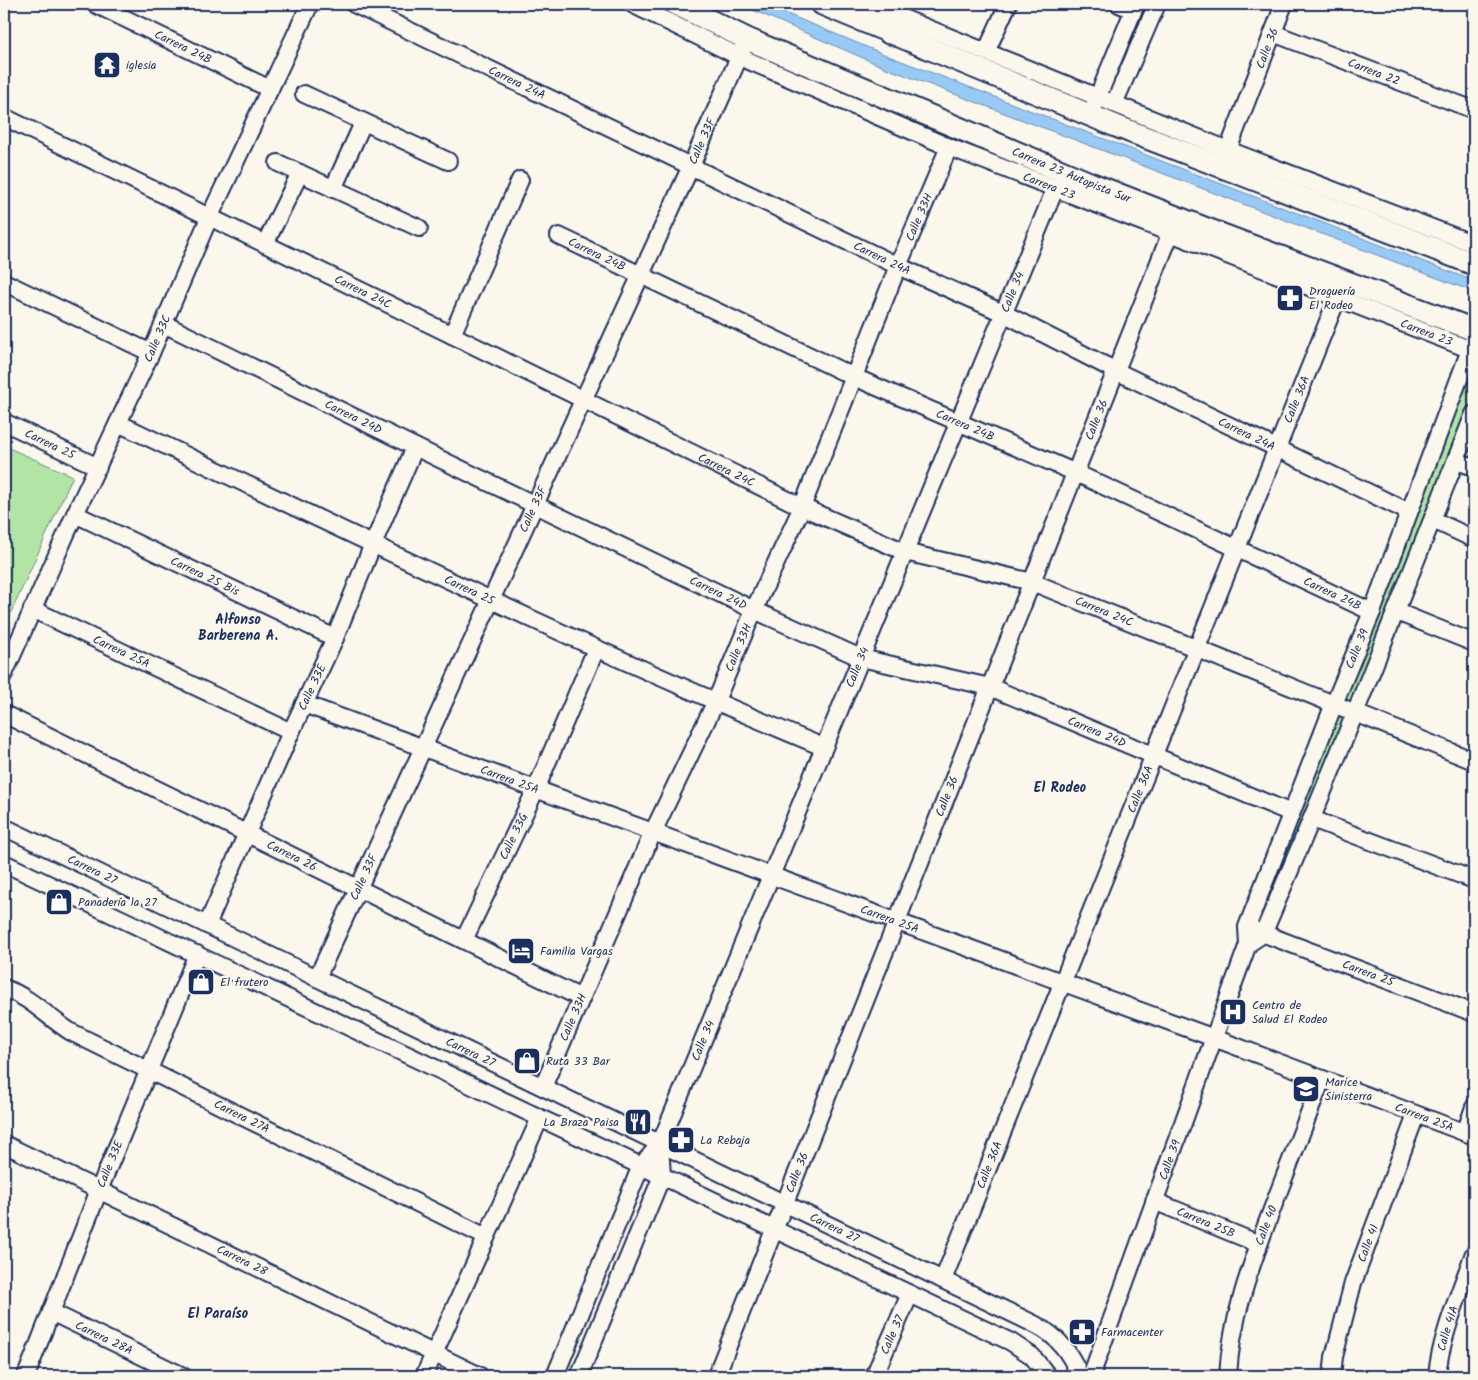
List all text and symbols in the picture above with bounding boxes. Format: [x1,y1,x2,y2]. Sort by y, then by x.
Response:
street label: Carrera 24B [151,25,215,69]
street label: Calle 36 [1251,25,1284,71]
temple icon: iglesia [92,50,122,80]
street label: Carrera 22 [1345,53,1403,90]
place label: iglesia [126,56,157,75]
street label: Carrera 24A [485,61,549,104]
street label: Calle 33F [683,113,721,168]
street label: Carrera 23 Autopista Sur [1010,143,1134,205]
street label: Carrera 23 [1021,170,1077,204]
street label: Calle 33H [900,190,938,244]
street label: Carrera 24B [565,232,629,276]
street label: Carrera 24A [850,236,914,280]
street label: Calle 34 [996,268,1029,315]
street label: Carrera 24C [331,270,395,314]
place label: Droguería El Rodeo [1309,282,1356,315]
pharmacy icon: Droguería El Rodeo [1275,283,1305,313]
street label: Calle 33C [139,312,176,365]
street label: Carrera 23 [1398,314,1455,351]
street label: Calle 36A [1279,373,1315,426]
street label: Carrera 24D [321,395,386,439]
street label: Calle 36 [1080,397,1113,443]
street label: Carrera 24B [933,404,997,446]
street label: Carrera 24A [1215,412,1279,456]
street label: Carrera 25 [22,424,80,465]
street label: Carrera 24C [695,448,758,492]
street label: Calle 33F [514,482,552,536]
street label: Carrera 25 Bis [167,551,243,601]
street label: Carrera 25 [441,570,499,611]
street label: Carrera 24D [686,571,751,615]
street label: Carrera 24B [1300,572,1364,615]
street label: Carrera 24C [1072,591,1136,632]
district label: Alfonso Barberena A. [198,609,278,647]
street label: Calle 33H [720,620,757,675]
street label: Calle 39 [1340,626,1374,671]
street label: Carrera 25A [90,630,153,673]
street label: Calle 34 [840,644,874,690]
street label: Calle 33E [293,660,332,714]
street label: Carrera 24D [1065,711,1129,753]
street label: Carrera 25A [478,760,542,799]
street label: Calle 36A [1122,762,1158,816]
street label: Calle 36 [930,773,963,819]
district label: El Rodeo [1034,777,1087,799]
street label: Calle 33G [494,810,533,863]
street label: Carrera 26 [263,835,321,876]
street label: Carrera 27 [64,849,121,890]
street label: Calle 33F [345,849,383,903]
shop icon: Panadería la 27 [44,887,74,917]
place label: Panadería la 27 [78,893,157,912]
street label: Carrera 25A [858,900,922,938]
hotel icon: Familia Vargas [506,936,536,966]
place label: Familia Vargas [540,942,613,961]
street label: Carrera 25 [1339,955,1398,992]
shop icon: El frutero [186,967,216,997]
place label: El frutero [220,973,268,992]
street label: Calle 33H [554,990,592,1044]
place label: Centro de Salud El Rodeo [1252,996,1328,1029]
hospital icon: Centro de Salud El Rodeo [1218,997,1248,1027]
street label: Calle 34 [686,1017,720,1064]
street label: Carrera 27 [442,1032,499,1072]
shop icon: Ruta 33 Bar [512,1046,542,1076]
place label: Ruta 33 Bar [546,1052,611,1071]
place label: Marice Sinisterra [1325,1073,1373,1106]
school or university icon: Marice Sinisterra [1291,1074,1321,1104]
street label: Carrera 27A [211,1094,273,1138]
street label: Carrera 25A [1392,1098,1456,1137]
restaurant icon: La Braza Paisa [623,1107,653,1137]
place label: La Braza Paisa [543,1113,619,1132]
pharmacy icon: La Rebaja [666,1125,696,1155]
place label: La Rebaja [700,1131,750,1150]
street label: Calle 33E [92,1136,128,1191]
street label: Calle 39 [1154,1137,1186,1183]
street label: Calle 36A [971,1138,1007,1192]
street label: Calle 36 [780,1149,814,1196]
street label: Carrera 25B [1174,1202,1238,1243]
street label: Calle 40 [1250,1203,1282,1248]
street label: Carrera 27 [806,1208,863,1248]
street label: Calle 41 [1352,1221,1384,1265]
street label: Carrera 28 [213,1240,272,1281]
district label: El Paraíso [188,1303,249,1325]
street label: Calle 41A [1432,1303,1464,1353]
street label: Calle 37 [875,1312,909,1358]
street label: Carrera 28A [72,1316,136,1360]
pharmacy icon: Farmacenter [1067,1317,1097,1347]
place label: Farmacenter [1101,1323,1164,1342]

